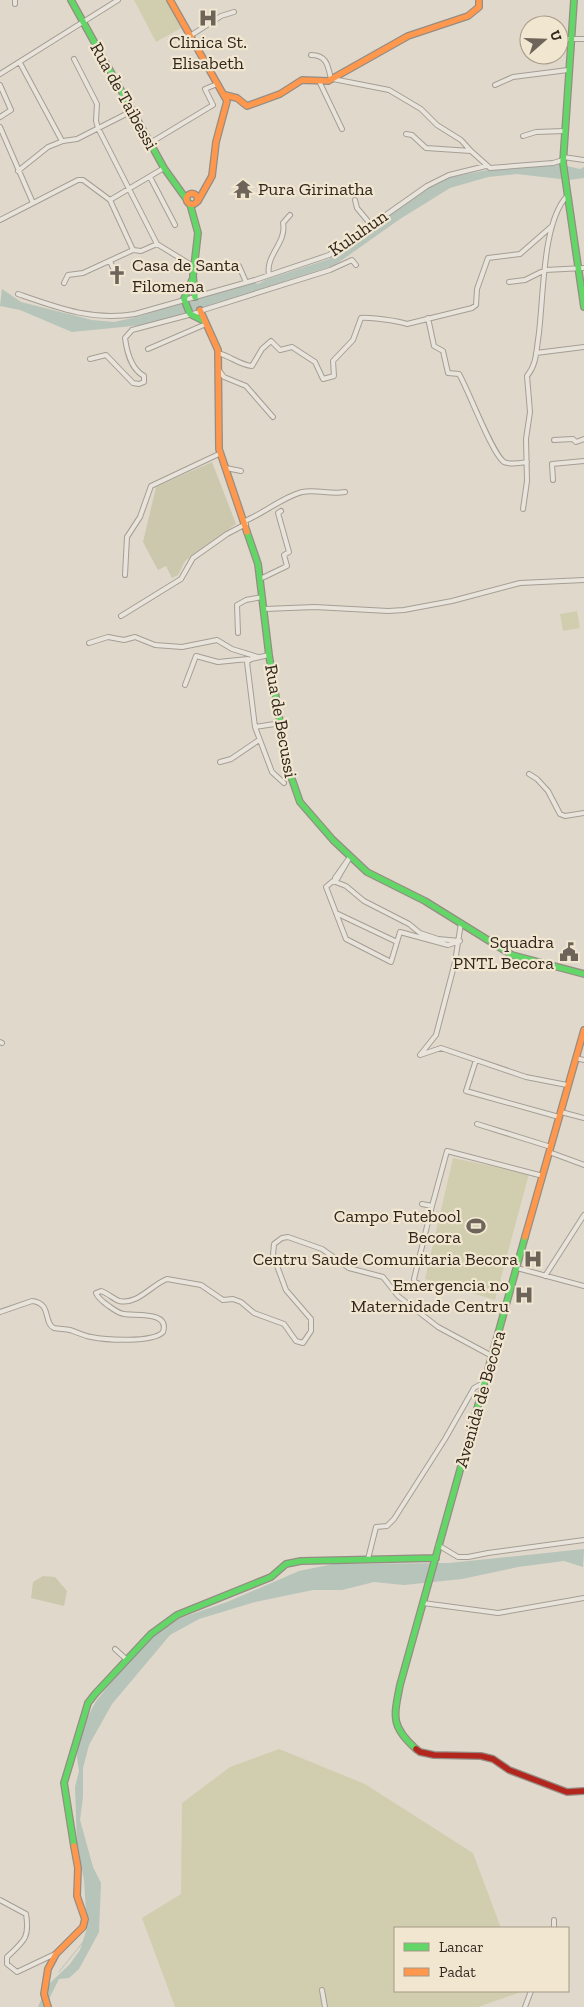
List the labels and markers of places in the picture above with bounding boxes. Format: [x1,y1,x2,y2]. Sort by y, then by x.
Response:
hospital icon: Clinica St. Elisabeth [197,7,219,29]
place label: Clinica St. Elisabeth [169,31,247,74]
temple icon: Pura Girinatha [232,178,254,200]
place label: Pura Girinatha [258,178,374,200]
place label: Casa de Santa Filomena [132,254,240,297]
church icon: Casa de Santa Filomena [106,264,128,286]
place label: Squadra PNTL Becora [453,931,554,974]
public building icon: Squadra PNTL Becora [558,941,580,963]
place label: Campo Futebool Becora [334,1205,461,1248]
sports icon: Campo Futebool Becora [465,1215,487,1237]
place label: Centru Saude Comunitaria Becora [253,1248,518,1270]
hospital icon: Centru Saude Comunitaria Becora [522,1248,544,1270]
place label: Emergencia no Maternidade Centru [351,1274,509,1317]
hospital icon: Emergencia no Maternidade Centru [513,1284,535,1306]

